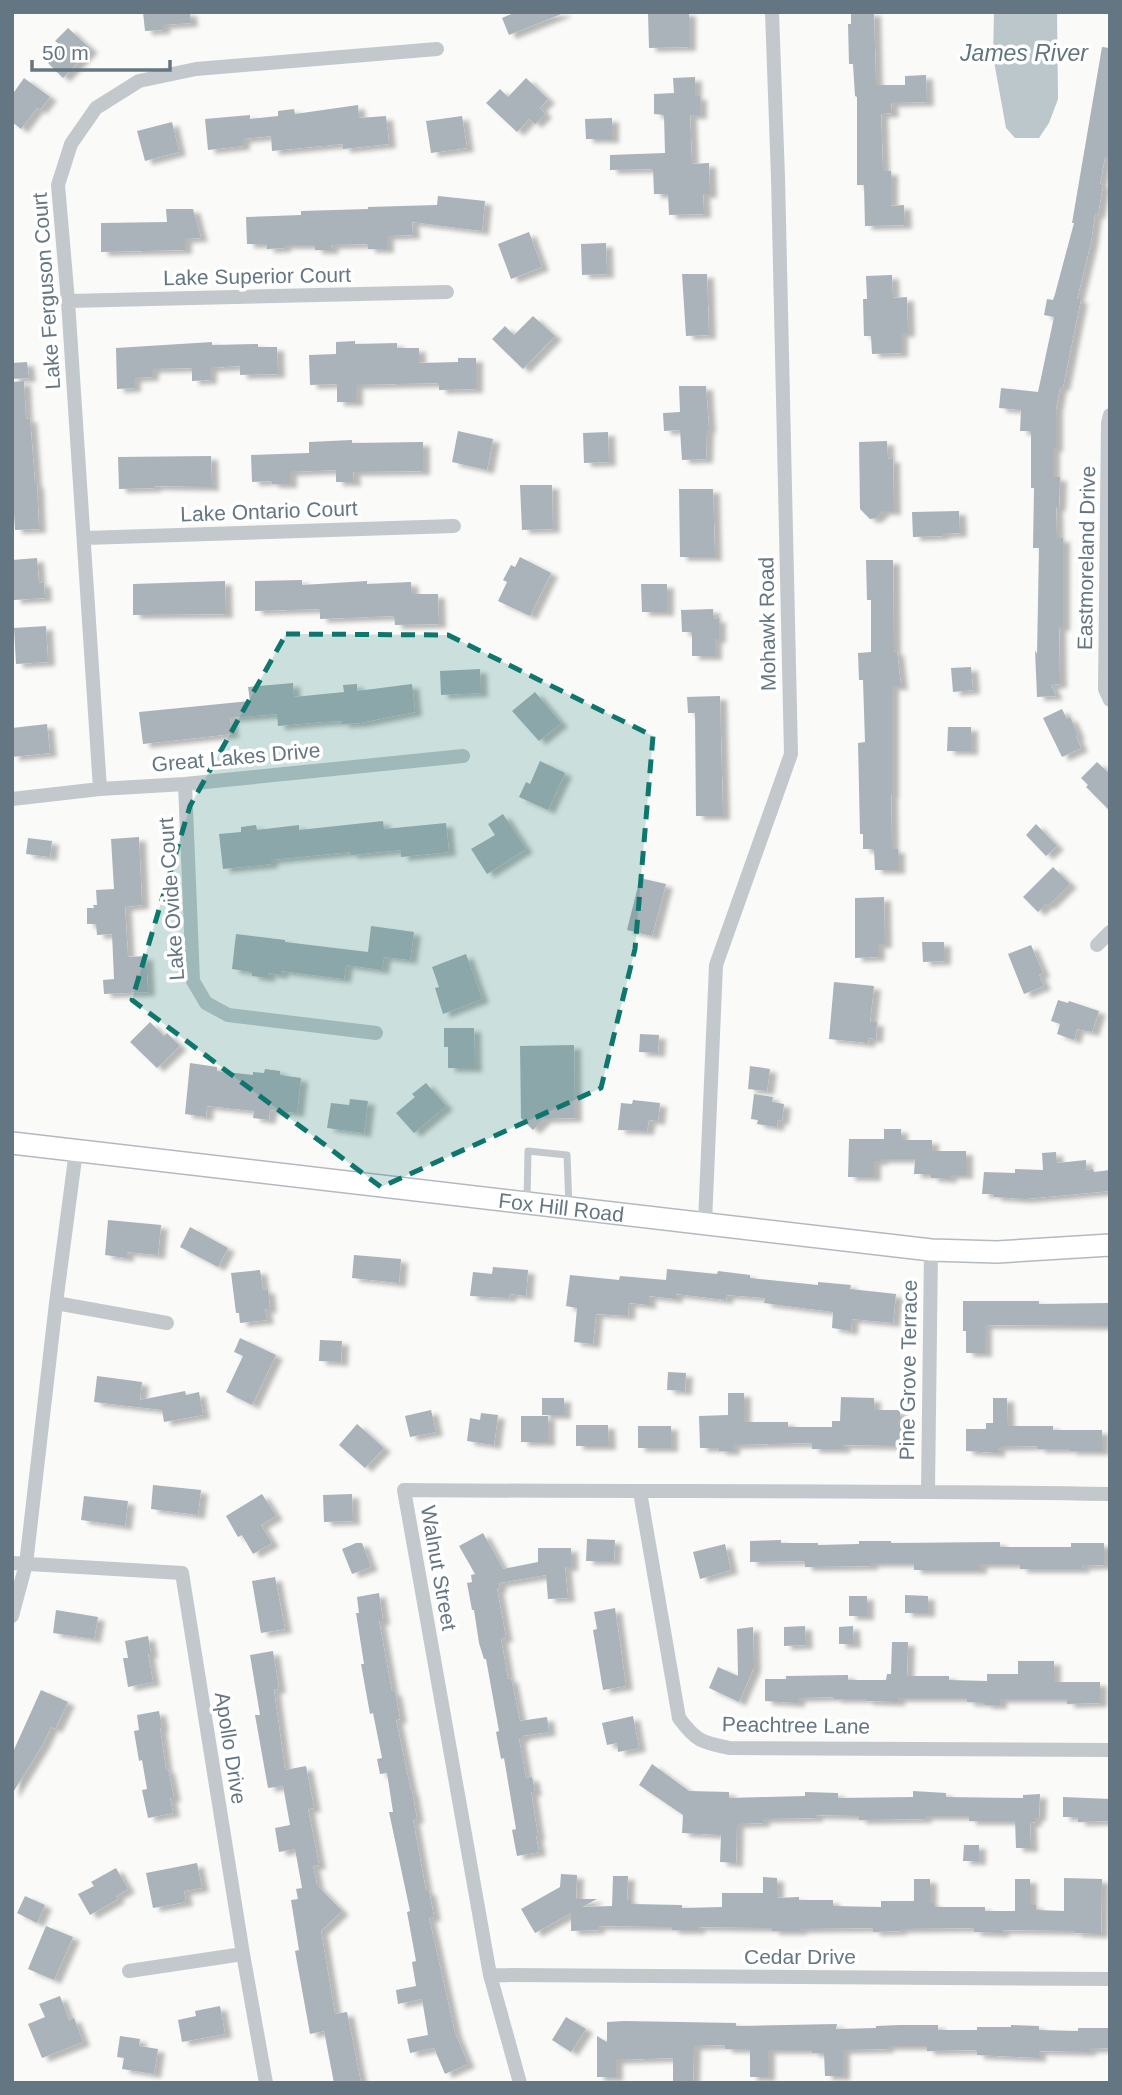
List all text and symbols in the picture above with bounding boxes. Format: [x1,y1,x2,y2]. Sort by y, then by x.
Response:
scale bar [32,28,170,72]
water label: James River [959,40,1089,66]
text: 50 m [42,41,89,64]
street label: Lake Ferguson Court [28,192,64,390]
street label: Lake Superior Court [163,263,351,289]
street label: Eastmoreland Drive [1073,466,1099,650]
street label: Lake Ontario Court [180,496,358,526]
street label: Mohawk Road [754,557,780,691]
street label: Great Lakes Drive [151,738,321,776]
street label: Lake Ovide Court [154,817,188,981]
street label: Fox Hill Road [497,1188,625,1226]
street label: Pine Grove Terrace [895,1280,921,1460]
street label: Walnut Street [417,1504,461,1632]
street label: Apollo Drive [211,1690,251,1806]
street label: Peachtree Lane [722,1712,870,1738]
street label: Cedar Drive [744,1945,856,1968]

